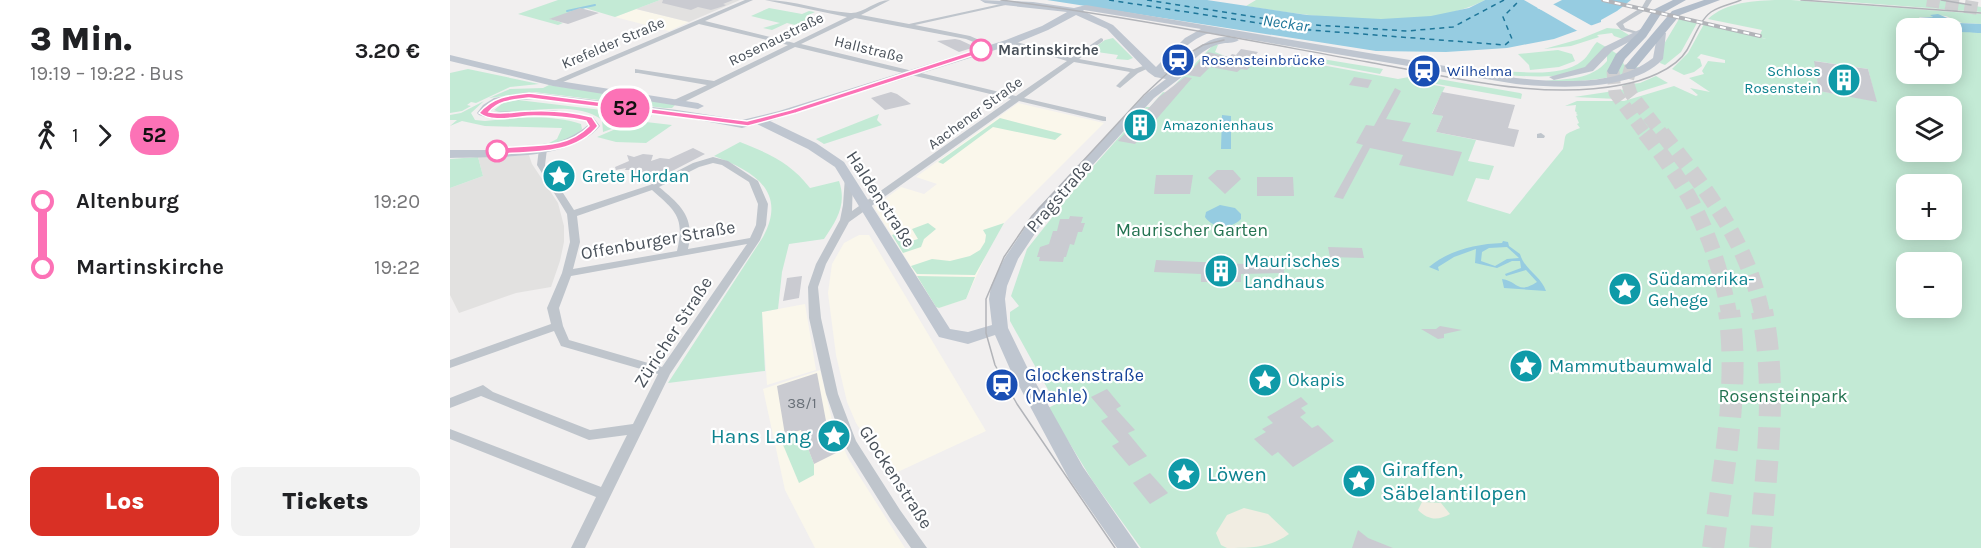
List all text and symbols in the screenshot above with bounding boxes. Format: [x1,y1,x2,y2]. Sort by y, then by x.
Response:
street label: Rosenaustraße [726,8,826,70]
water label: Neckar [1262,10,1311,36]
street label: Krefelder Straße [559,13,667,73]
map controls [1896,18,1962,318]
button: locate [1896,18,1962,84]
text: 3 Min. [30,20,132,58]
street label: Hallstraße [832,32,906,66]
text: 3.20 € [355,38,420,64]
marker: Martinskirche [970,39,992,61]
place label: Martinskirche [998,41,1099,59]
station icon: Rosensteinbrücke [1160,42,1196,78]
place label: Rosensteinbrücke [1201,51,1325,69]
station icon: Wilhelma [1406,53,1442,89]
text: 19:19 – 19:22 · Bus [30,62,184,85]
place label: Wilhelma [1447,62,1512,80]
place label: Schloss Rosenstein [1744,62,1821,97]
building icon: Schloss Rosenstein [1826,62,1862,98]
street label: Aachener Straße [924,73,1026,153]
line badge: 52 [598,88,652,128]
text: 52 [613,96,637,120]
button: layers [1896,96,1962,162]
building icon: Amazonienhaus [1122,107,1158,143]
place label: Amazonienhaus [1163,116,1274,134]
icon: walk [30,119,63,152]
icon: forward [88,119,121,152]
text: 52 [142,123,167,147]
text: 1 [72,124,79,147]
unlabelled marker [486,140,508,162]
street label: Haldenstraße [842,147,920,251]
street label: Pragstraße [1021,155,1097,237]
place icon: Grete Hordan [541,158,577,194]
place label: Grete Hordan [582,165,689,187]
button: + [1896,174,1962,240]
text: Altenburg [76,188,179,214]
text: 19:20 [374,190,420,213]
street label: Offenburger Straße [579,216,737,264]
park label: Maurischer Garten [1116,219,1268,241]
place label: Maurisches Landhaus [1244,250,1340,293]
button: − [1896,252,1962,318]
building icon: Maurisches Landhaus [1203,253,1239,289]
text: Martinskirche [76,254,224,280]
text: 19:22 [374,256,420,279]
place label: Südamerika- Gehege [1648,268,1755,311]
place icon: Südamerika- Gehege [1607,271,1643,307]
street label: Züricher Straße [629,272,717,392]
place icon: Mammutbaumwald [1508,348,1544,384]
place label: Mammutbaumwald [1549,355,1712,377]
place icon: Okapis [1247,362,1283,398]
place label: Glockenstraße (Mahle) [1025,364,1144,407]
station icon: Glockenstraße (Mahle) [984,367,1020,403]
place label: Okapis [1288,369,1345,391]
park label: Rosensteinpark [1718,385,1848,407]
house number: 38/1 [787,394,817,412]
place icon: Hans Lang [816,418,852,454]
street label: Glockenstraße [854,421,938,533]
place label: Hans Lang [711,424,811,448]
place icon: Löwen [1166,456,1202,492]
place label: Giraffen, Säbelantilopen [1382,457,1527,505]
place label: Löwen [1207,462,1267,486]
place icon: Giraffen, Säbelantilopen [1341,463,1377,499]
button: Los [30,467,219,536]
button: Tickets [231,467,420,536]

